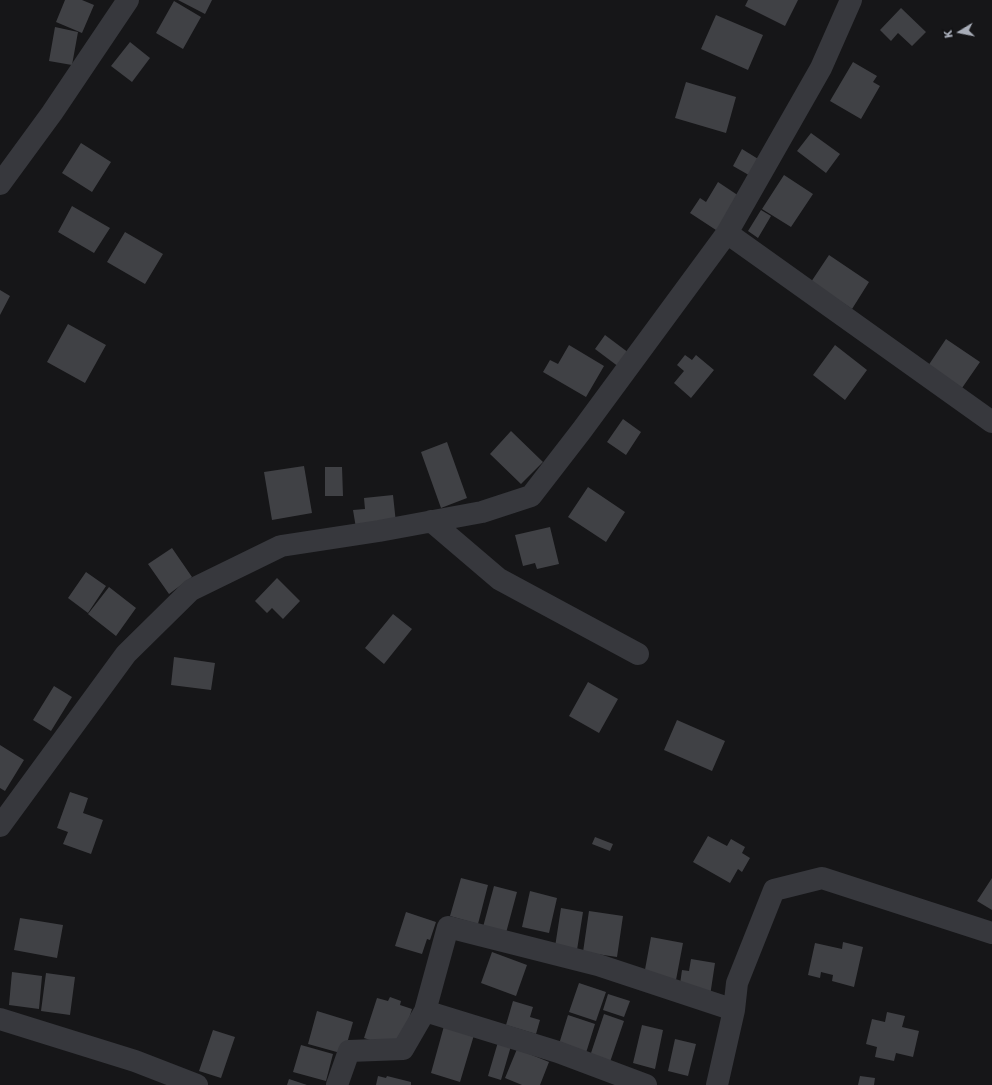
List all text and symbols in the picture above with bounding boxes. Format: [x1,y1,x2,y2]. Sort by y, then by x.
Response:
north arrow [940,12,980,52]
text: K [941,29,955,39]

